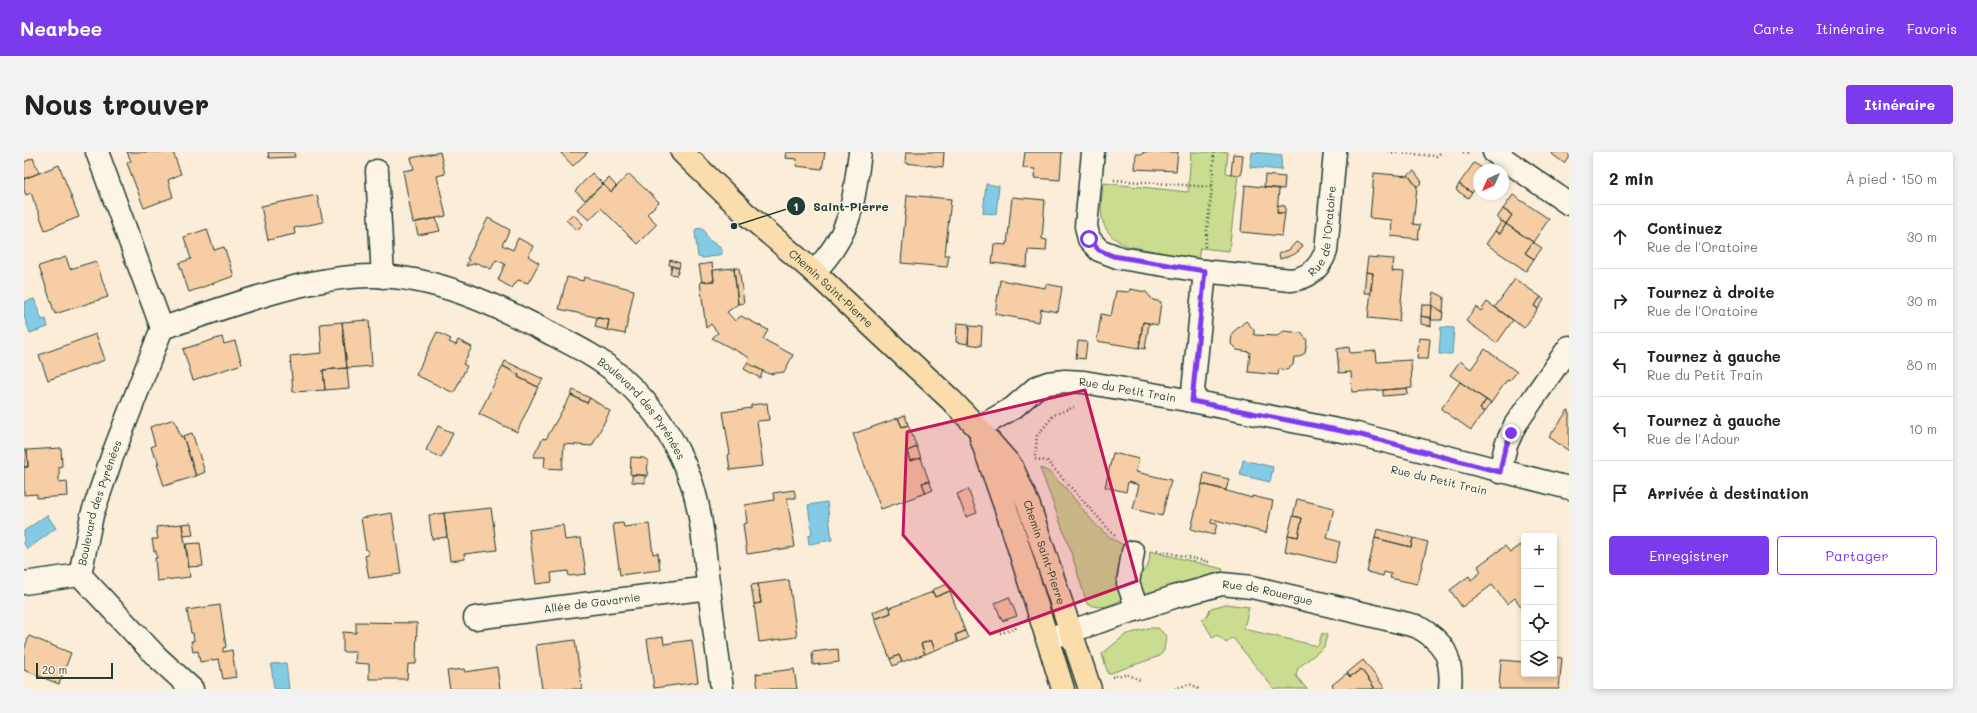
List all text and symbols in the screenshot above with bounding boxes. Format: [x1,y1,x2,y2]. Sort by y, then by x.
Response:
text: Nearbee [20,16,102,41]
text: Carte [1753,19,1794,38]
text: Itinéraire [1816,19,1885,38]
text: Favoris [1907,19,1957,38]
button: Itinéraire [1846,85,1953,124]
text: Nous trouver [24,86,209,122]
north arrow [1473,164,1509,200]
text: 2 min [1609,167,1654,189]
text: À pied · 150 m [1846,170,1937,187]
street label: Rue de l'Oratoire [1304,185,1339,279]
callout: Saint-Pierre [786,194,897,218]
text: 1 [793,198,799,214]
text: Saint-Pierre [813,198,889,214]
text: Continuez [1647,218,1722,238]
icon: ahead [1609,226,1631,248]
text: 30 m [1907,228,1937,245]
route start [1080,230,1098,248]
text: Rue de l'Oratoire [1647,238,1758,255]
street label: Chemin Saint-Pierre [786,246,877,331]
text: Tournez à droite [1647,282,1775,302]
icon: right [1609,290,1631,312]
text: 30 m [1907,292,1937,309]
text: Rue de l'Oratoire [1647,302,1758,319]
text: Tournez à gauche [1647,346,1781,366]
street label: Boulevard des Pyrénées [595,354,689,462]
icon: left [1609,354,1631,376]
text: 80 m [1907,356,1937,373]
text: Rue du Petit Train [1647,366,1763,383]
street label: Rue du Petit Train [1079,374,1177,405]
text: Tournez à gauche [1647,410,1781,430]
icon: left [1609,418,1631,440]
text: 10 m [1909,420,1937,437]
route end [1502,424,1520,442]
text: Rue de l'Adour [1647,430,1740,447]
street label: Boulevard des Pyrénées [74,438,125,567]
street label: Rue du Petit Train [1390,461,1489,498]
icon: arrive [1609,482,1631,504]
text: Arrivée à destination [1647,483,1809,503]
street label: Chemin Saint-Pierre [1020,497,1069,607]
map controls [1521,533,1557,677]
button: + [1521,533,1557,569]
button: Enregistrer [1609,536,1769,575]
button: Partager [1777,536,1937,575]
button: − [1521,569,1557,605]
street label: Rue de Rouergue [1222,576,1315,608]
street label: Allée de Gavarnie [543,589,641,616]
button: locate [1521,605,1557,641]
button: layers [1521,641,1557,677]
scale bar [36,661,113,680]
text: 20 m [42,662,67,677]

